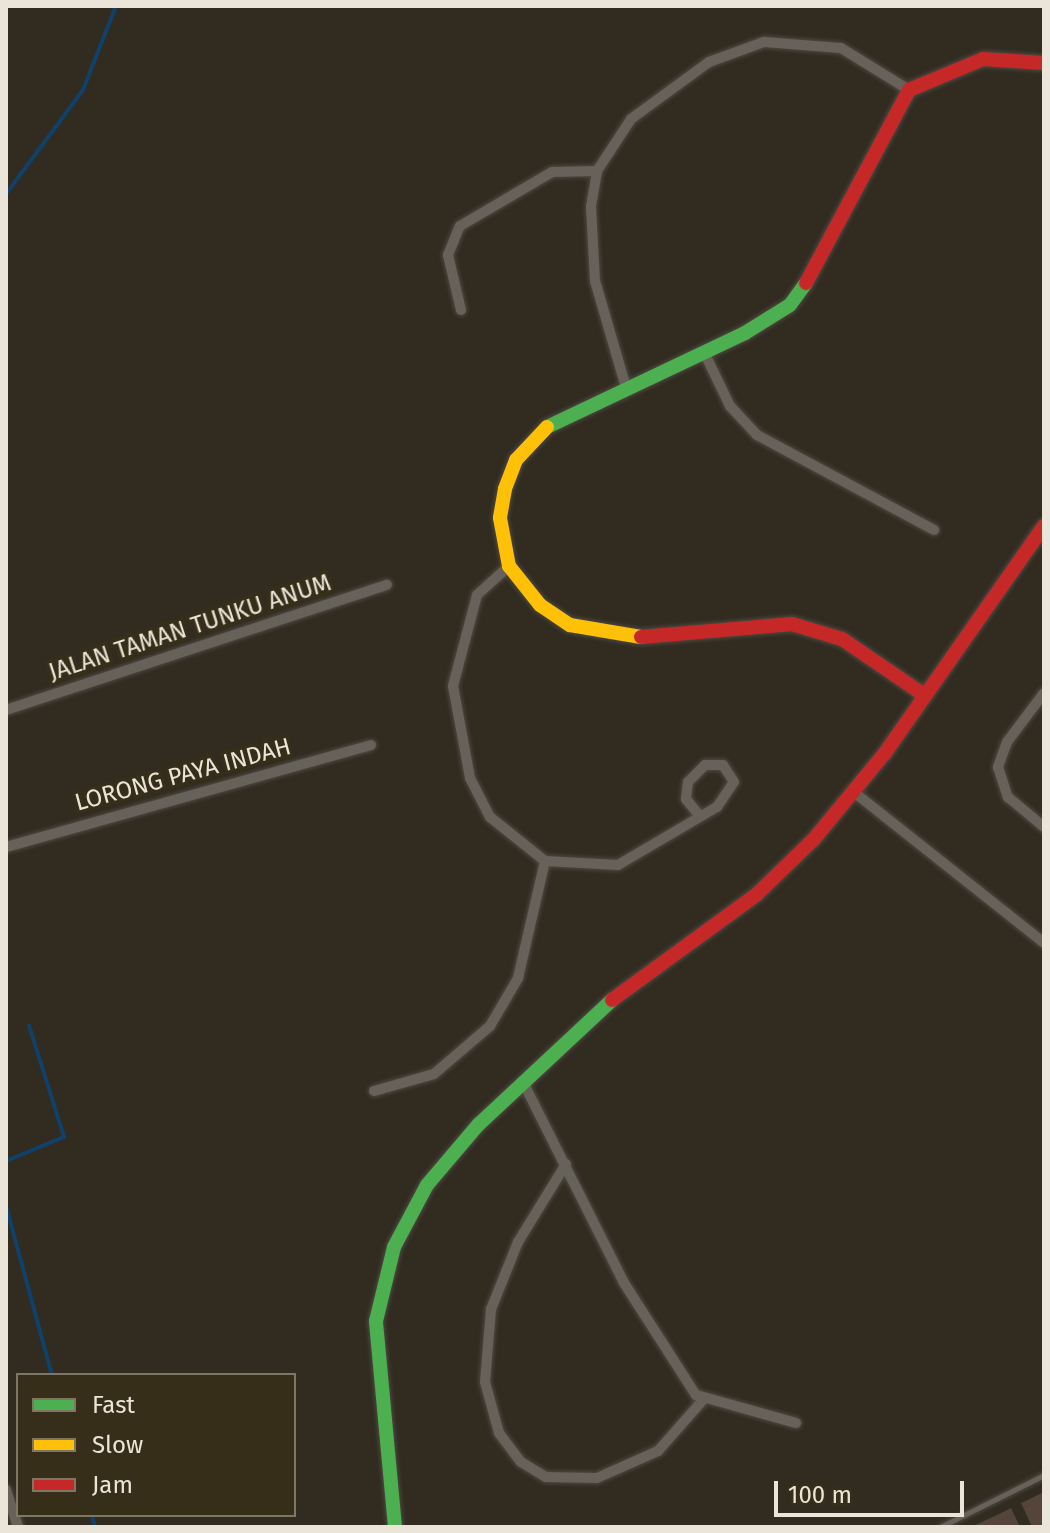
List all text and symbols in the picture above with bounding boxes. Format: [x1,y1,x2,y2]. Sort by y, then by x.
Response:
street label: JALAN TAMAN TUNKU ANUM [45,569,335,687]
street label: LORONG PAYA INDAH [72,732,294,818]
legend [16,1373,296,1517]
text: Fast [92,1391,135,1419]
text: Slow [92,1431,143,1459]
scale bar [778,1465,968,1515]
text: Jam [92,1471,133,1499]
text: 100 m [788,1481,852,1509]

